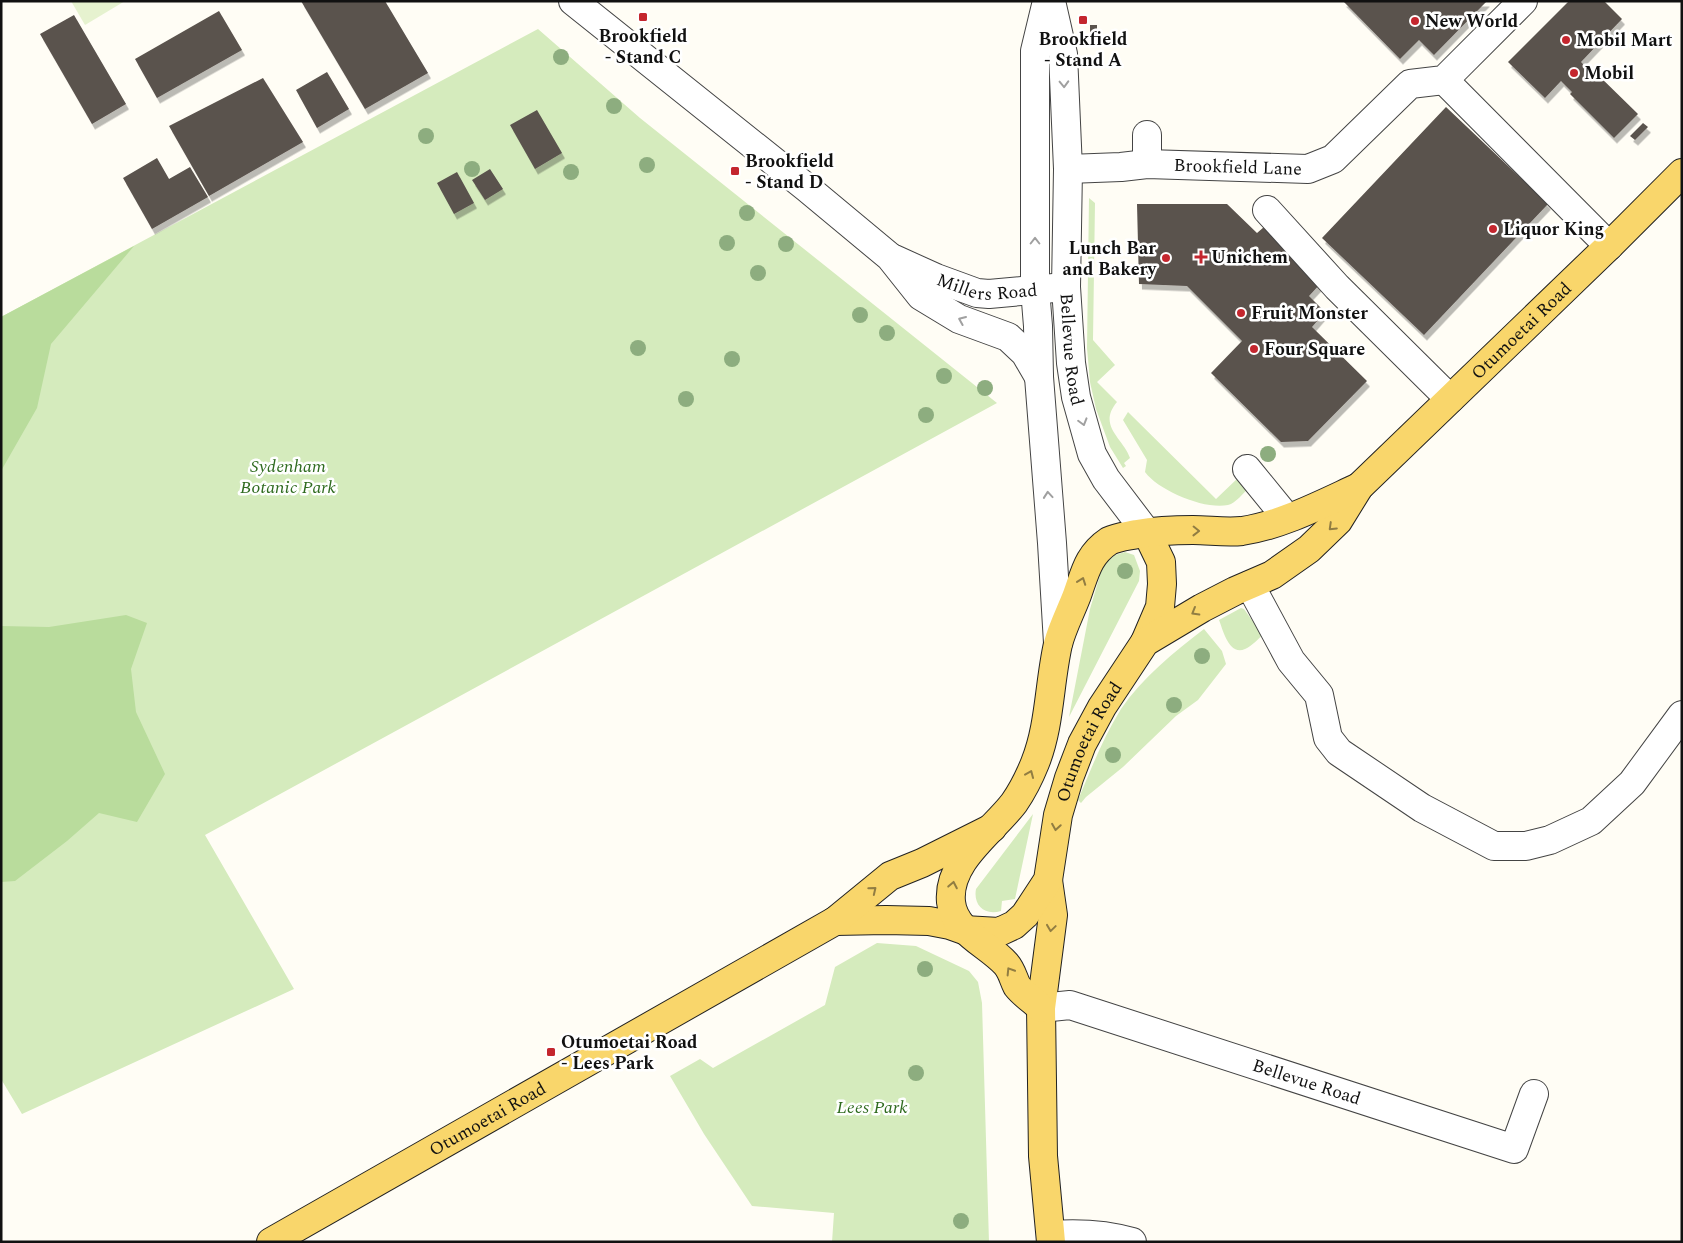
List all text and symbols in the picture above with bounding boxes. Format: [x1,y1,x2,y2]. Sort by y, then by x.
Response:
place label: New World [1425,8,1519,35]
marker: Brookfield - Stand C [637,11,649,23]
marker: Brookfield - Stand A [1077,14,1089,26]
marker: New World [1409,15,1421,27]
place label: Brookfield - Stand C [598,23,688,71]
place label: Brookfield - Stand A [1038,26,1128,74]
place label: Mobil Mart [1576,27,1672,54]
marker: Mobil Mart [1560,34,1572,46]
place label: Mobil [1584,60,1634,87]
marker: Mobil [1568,67,1580,79]
one-way arrow [1059,80,1069,88]
place label: Brookfield - Stand D [745,148,835,196]
street label: Brookfield Lane [1173,152,1302,183]
marker: Brookfield - Stand D [729,165,741,177]
place label: Liquor King [1503,216,1604,243]
marker: Liquor King [1487,223,1499,235]
place label: Lunch Bar and Bakery [1063,235,1157,283]
one-way arrow [1030,236,1040,244]
place label: Unichem [1211,244,1288,271]
marker: Unichem [1195,251,1207,263]
marker: Lunch Bar and Bakery [1160,252,1172,264]
street label: Millers Road [933,266,1038,308]
street label: Otumoetai Road [1465,276,1578,386]
street label: Bellevue Road [1052,292,1091,409]
place label: Fruit Monster [1251,300,1368,327]
marker: Fruit Monster [1235,307,1247,319]
one-way arrow [958,316,967,327]
place label: Four Square [1264,336,1365,363]
marker: Four Square [1248,343,1260,355]
one-way arrow [1077,417,1087,426]
park label: Sydenham Botanic Park [240,453,337,501]
one-way arrow [1043,491,1054,499]
one-way arrow [1328,521,1337,530]
one-way arrow [1192,526,1200,536]
one-way arrow [1076,577,1086,586]
one-way arrow [1191,606,1200,616]
street label: Otumoetai Road [1050,676,1129,805]
one-way arrow [1024,770,1035,779]
one-way arrow [1051,822,1061,831]
one-way arrow [947,881,957,889]
one-way arrow [867,888,876,896]
one-way arrow [1046,925,1057,933]
one-way arrow [1007,967,1016,977]
place label: Otumoetai Road - Lees Park [561,1029,698,1077]
marker: Otumoetai Road - Lees Park [545,1046,557,1058]
street label: Bellevue Road [1249,1052,1364,1112]
street label: Otumoetai Road [424,1075,551,1163]
park label: Lees Park [836,1094,908,1121]

